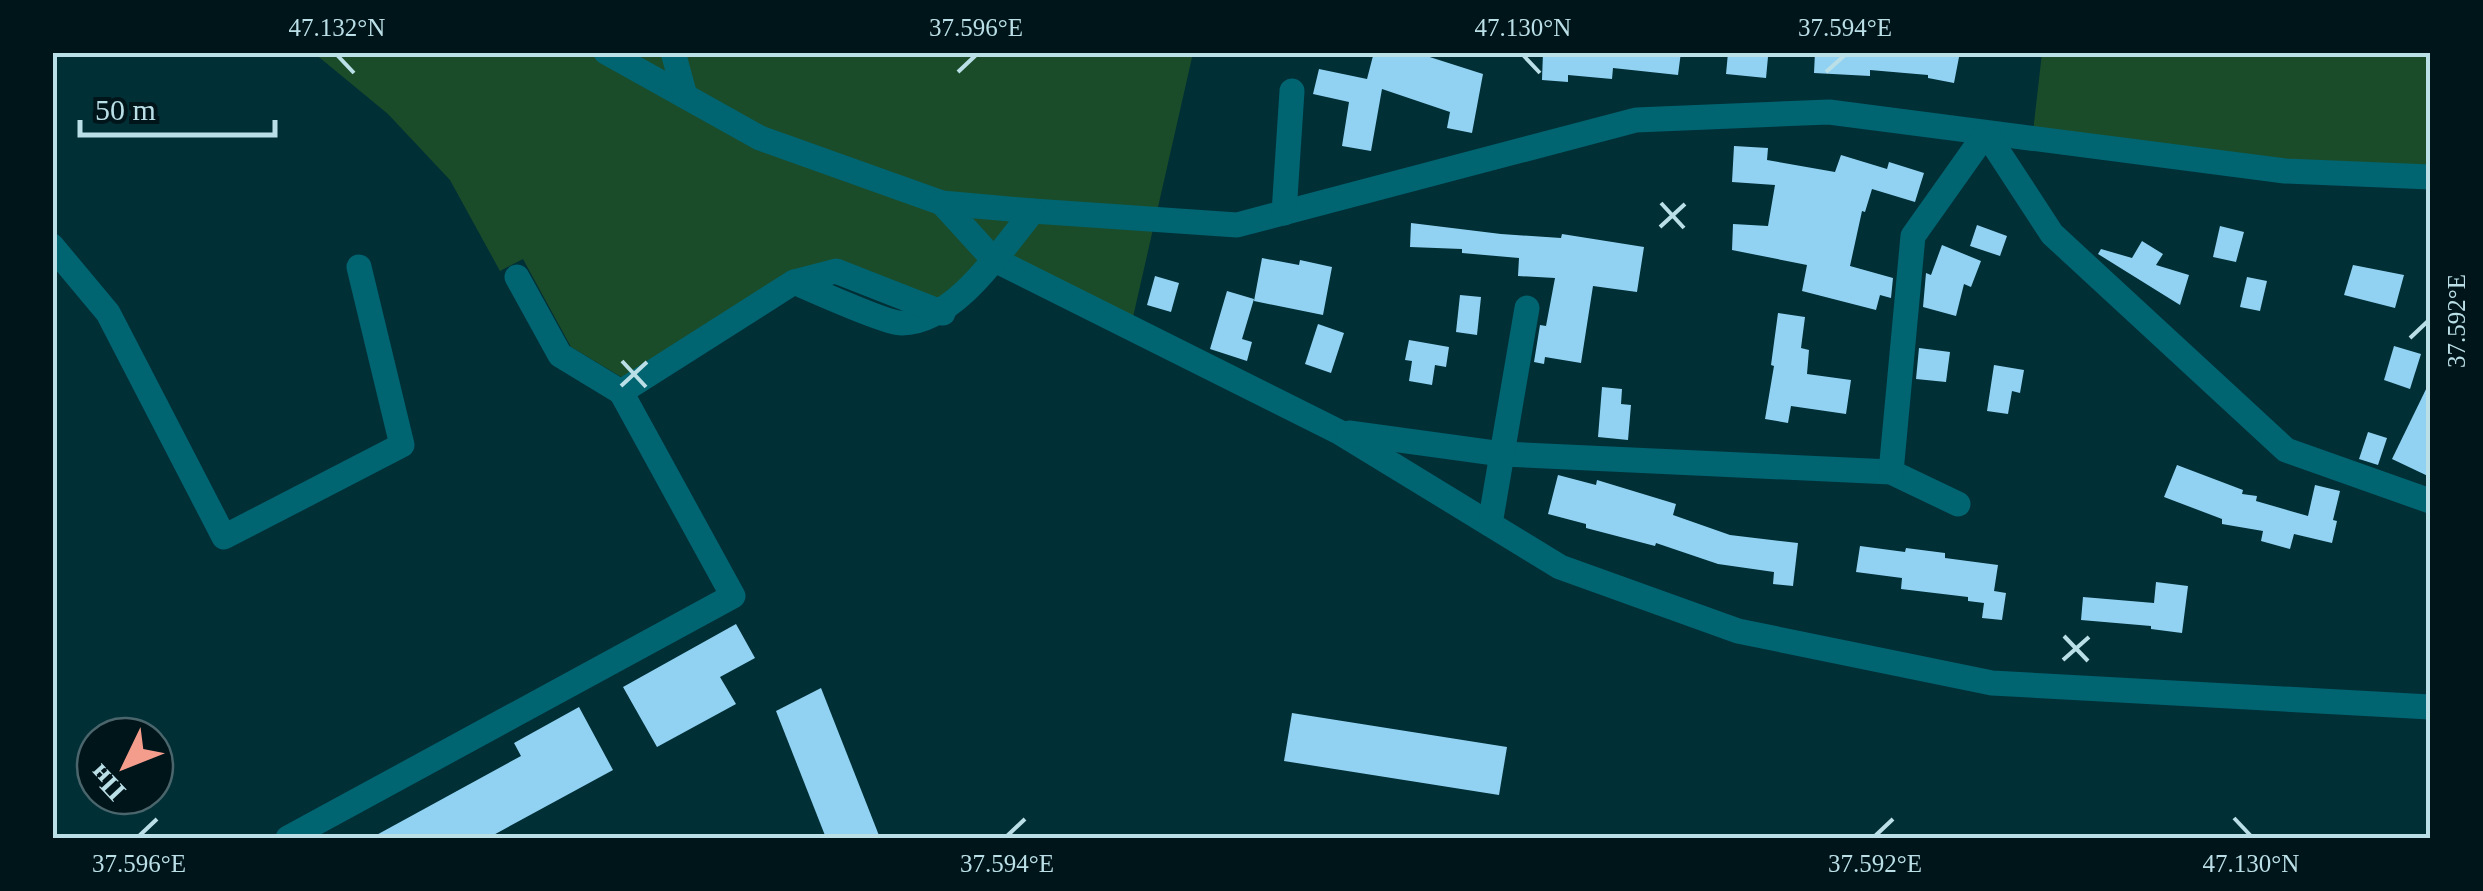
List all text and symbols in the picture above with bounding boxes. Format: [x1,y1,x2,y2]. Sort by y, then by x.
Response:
text: 47.132°N [289,14,385,41]
text: 37.596°E [929,14,1023,41]
text: 47.130°N [1475,14,1571,41]
text: 37.594°E [1798,14,1892,41]
scale bar [80,75,275,137]
text: 50 m [95,93,156,126]
text: 37.592°E [2443,274,2470,368]
north arrow [75,716,175,816]
text: Пн [83,758,131,807]
text: 37.596°E [92,850,186,877]
text: 37.594°E [960,850,1054,877]
text: 37.592°E [1828,850,1922,877]
text: 47.130°N [2203,850,2299,877]

